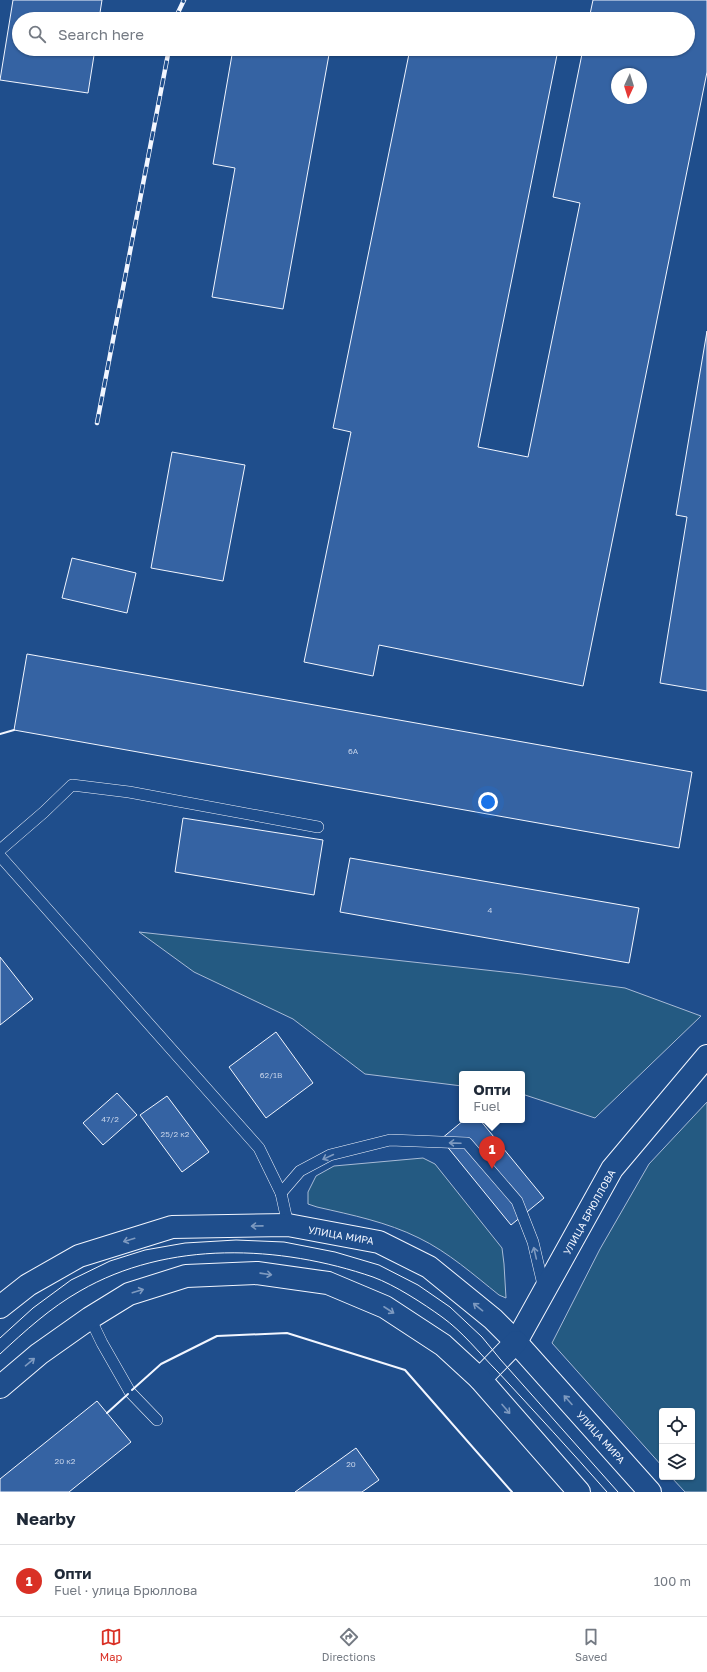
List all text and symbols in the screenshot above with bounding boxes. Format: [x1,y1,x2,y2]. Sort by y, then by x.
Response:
search box [12,12,695,56]
icon: search [26,23,48,45]
text: Search here [58,25,144,43]
north arrow [611,68,647,104]
house number: 6А [348,746,359,756]
your location [478,792,498,812]
house number: 4 [488,905,493,915]
house number: 62/1В [260,1070,282,1080]
popup [459,1071,525,1123]
text: Опти [473,1080,511,1098]
text: Fuel [473,1098,501,1114]
house number: 47/2 [101,1114,119,1124]
house number: 25/2 к2 [161,1129,190,1139]
pin: 1 [479,1136,505,1169]
one-way arrow [449,1139,462,1146]
one-way arrow [322,1154,334,1161]
street label: УЛИЦА БРЮЛЛОВА [561,1167,618,1257]
one-way arrow [251,1222,264,1230]
street label: УЛИЦА МИРА [307,1223,375,1247]
one-way arrow [123,1237,136,1244]
one-way arrow [531,1247,539,1260]
one-way arrow [259,1270,272,1278]
one-way arrow [132,1287,145,1294]
one-way arrow [472,1303,483,1312]
one-way arrow [383,1306,394,1314]
one-way arrow [25,1358,35,1367]
one-way arrow [563,1395,573,1405]
one-way arrow [501,1403,510,1414]
street label: УЛИЦА МИРА [574,1408,628,1466]
map controls [659,1408,695,1480]
button: locate [659,1408,695,1444]
button: layers [659,1444,695,1480]
house number: 20 к2 [55,1456,76,1466]
house number: 20 [346,1459,356,1469]
text: Nearby [16,1508,76,1529]
text: Опти [54,1564,92,1582]
text: 1 [26,1573,32,1589]
text: 100 m [654,1573,691,1589]
text: Fuel · улица Брюллова [54,1582,197,1598]
tab: Map [100,1626,122,1663]
tab: Directions [322,1626,376,1663]
tab: Saved [575,1626,607,1663]

